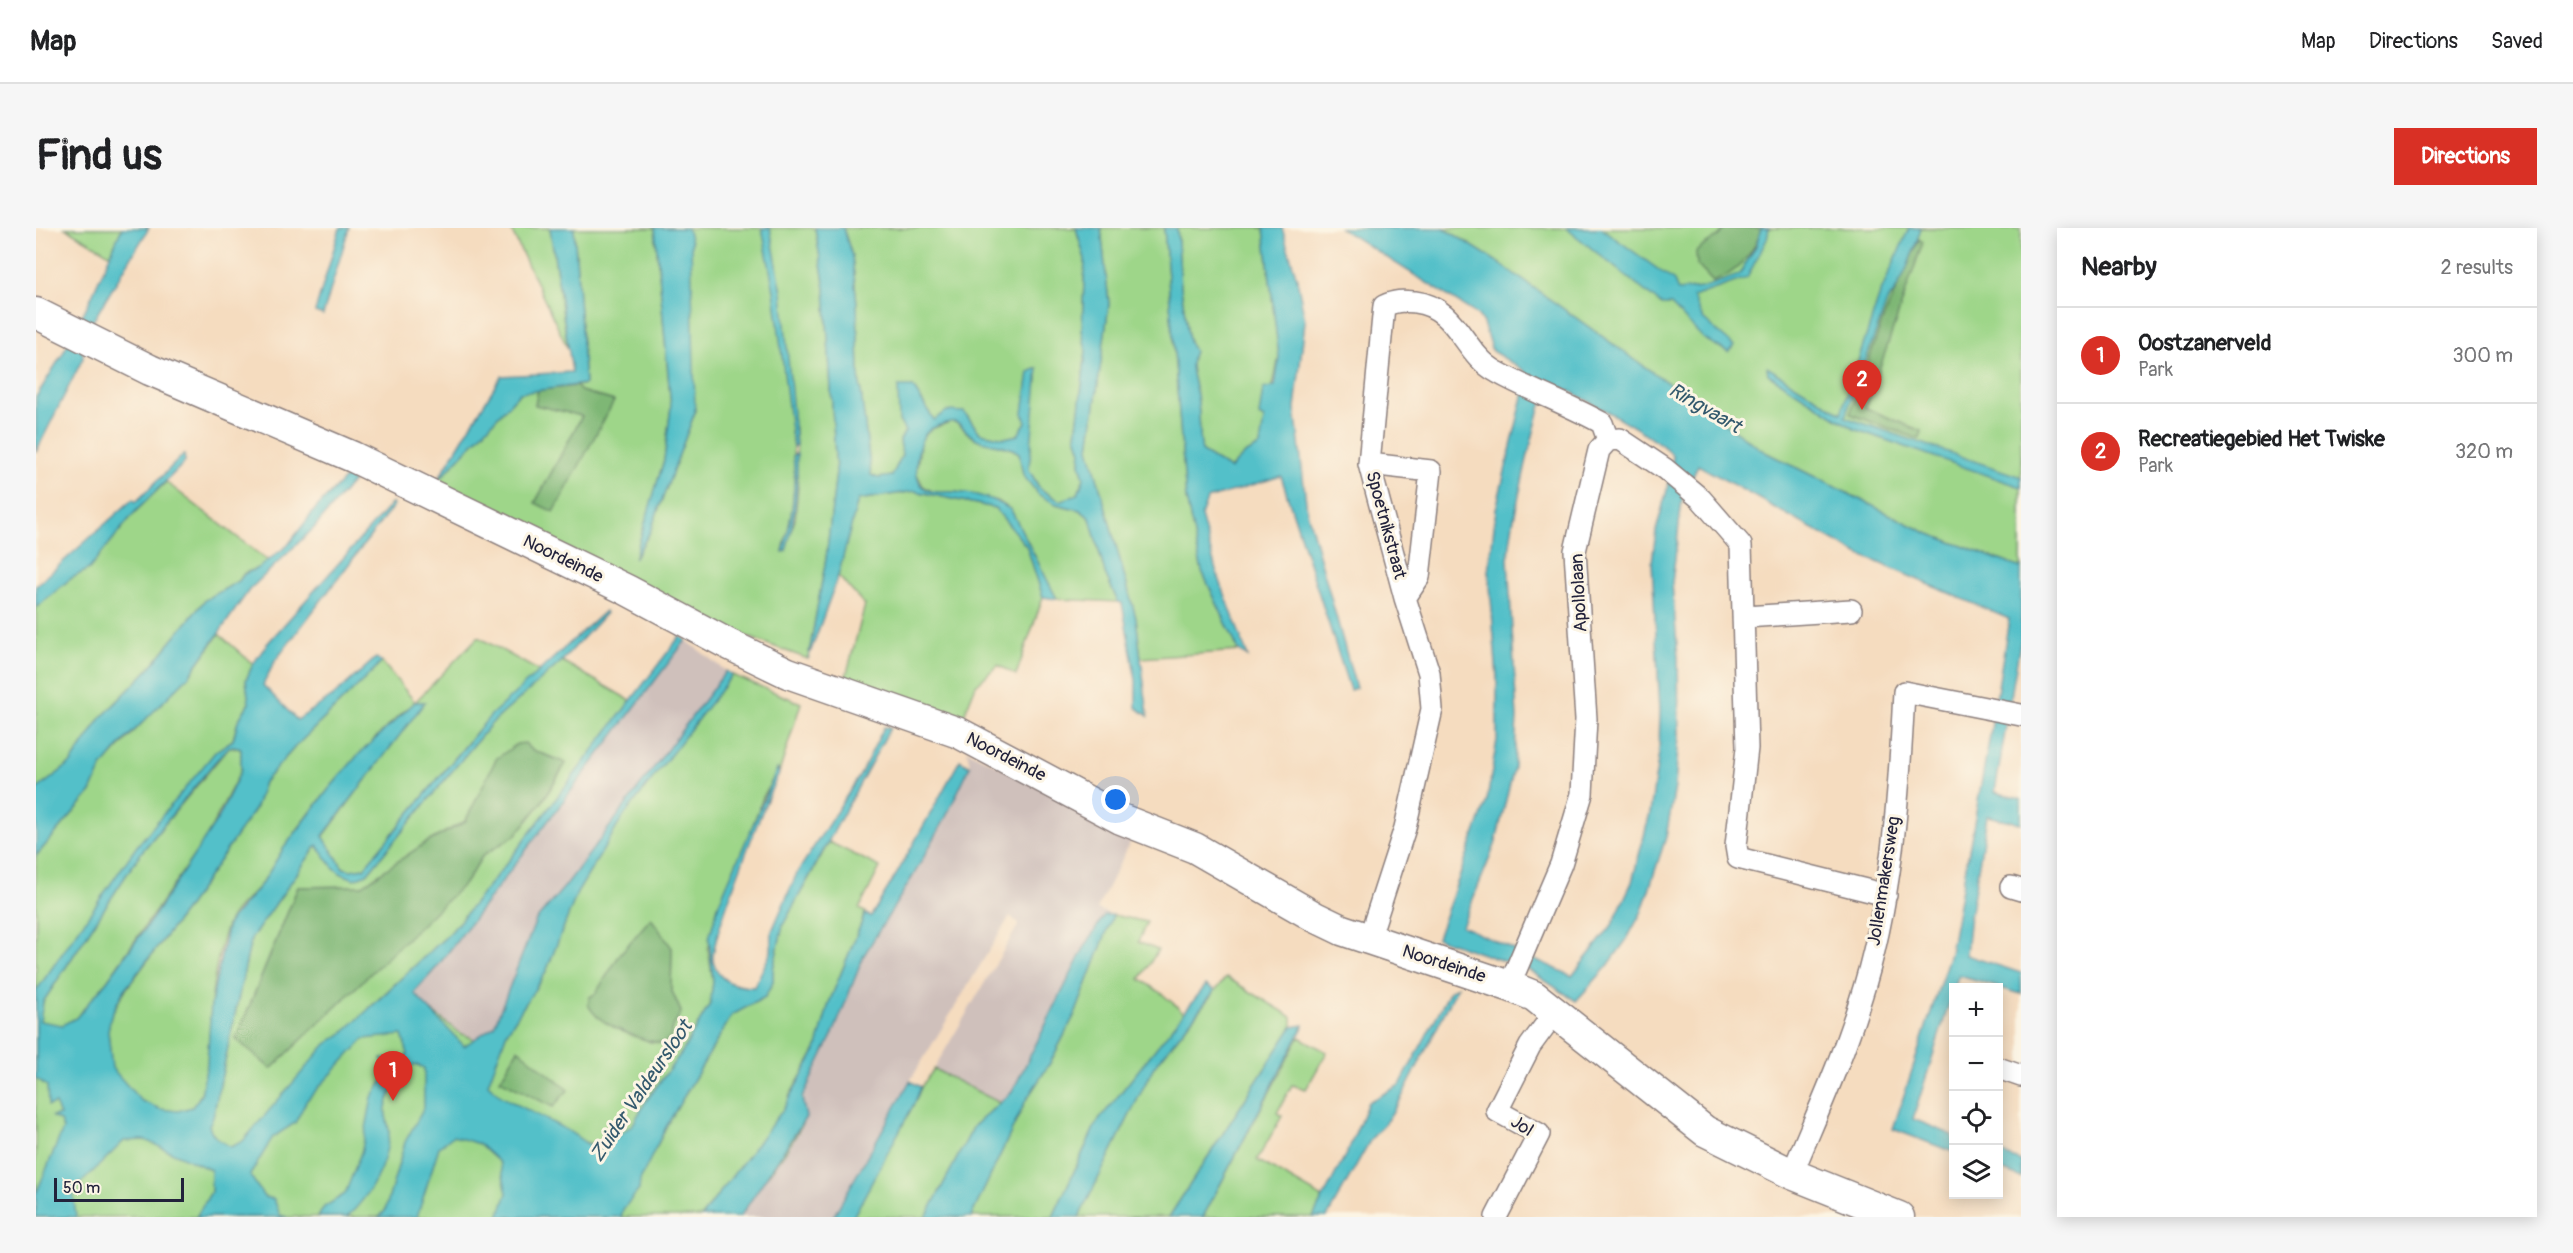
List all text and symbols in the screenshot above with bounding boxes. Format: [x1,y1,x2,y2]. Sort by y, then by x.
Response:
text: Map [30,24,76,59]
text: Map [2301,28,2336,55]
text: Directions [2369,28,2458,55]
text: Saved [2491,28,2543,55]
button: Directions [2394,128,2537,185]
text: Find us [36,130,162,182]
text: Nearby [2081,251,2157,283]
text: 2 results [2441,255,2513,280]
text: Oostzanerveld [2138,329,2271,357]
text: 1 [2097,343,2104,368]
text: 300 m [2452,343,2513,368]
text: Park [2138,357,2173,382]
pin: 2 [1842,360,1882,410]
water label: Ringvaart [1664,377,1747,440]
text: Recreatiegebied Het Twiske [2138,425,2385,453]
text: 2 [2095,439,2106,464]
text: 320 m [2455,439,2513,464]
text: Park [2138,453,2173,478]
street label: Spoetnikstraat [1361,468,1412,582]
street label: Noordeinde [519,530,607,588]
street label: Apollolaan [1565,553,1593,633]
street label: Noordeinde [962,727,1050,787]
your location [1101,785,1130,814]
street label: Jollenmakersweg [1862,815,1906,947]
street label: Noordeinde [1399,940,1489,988]
map controls [1949,983,2003,1199]
button: + [1949,983,2003,1037]
water label: Zuider Valdeursloot [585,1014,699,1166]
button: − [1949,1037,2003,1091]
pin: 1 [374,1052,412,1101]
button: locate [1949,1091,2003,1145]
street label: Jol [1506,1110,1538,1142]
button: layers [1949,1145,2003,1199]
scale bar [54,1175,184,1202]
text: 50 m [63,1178,100,1198]

